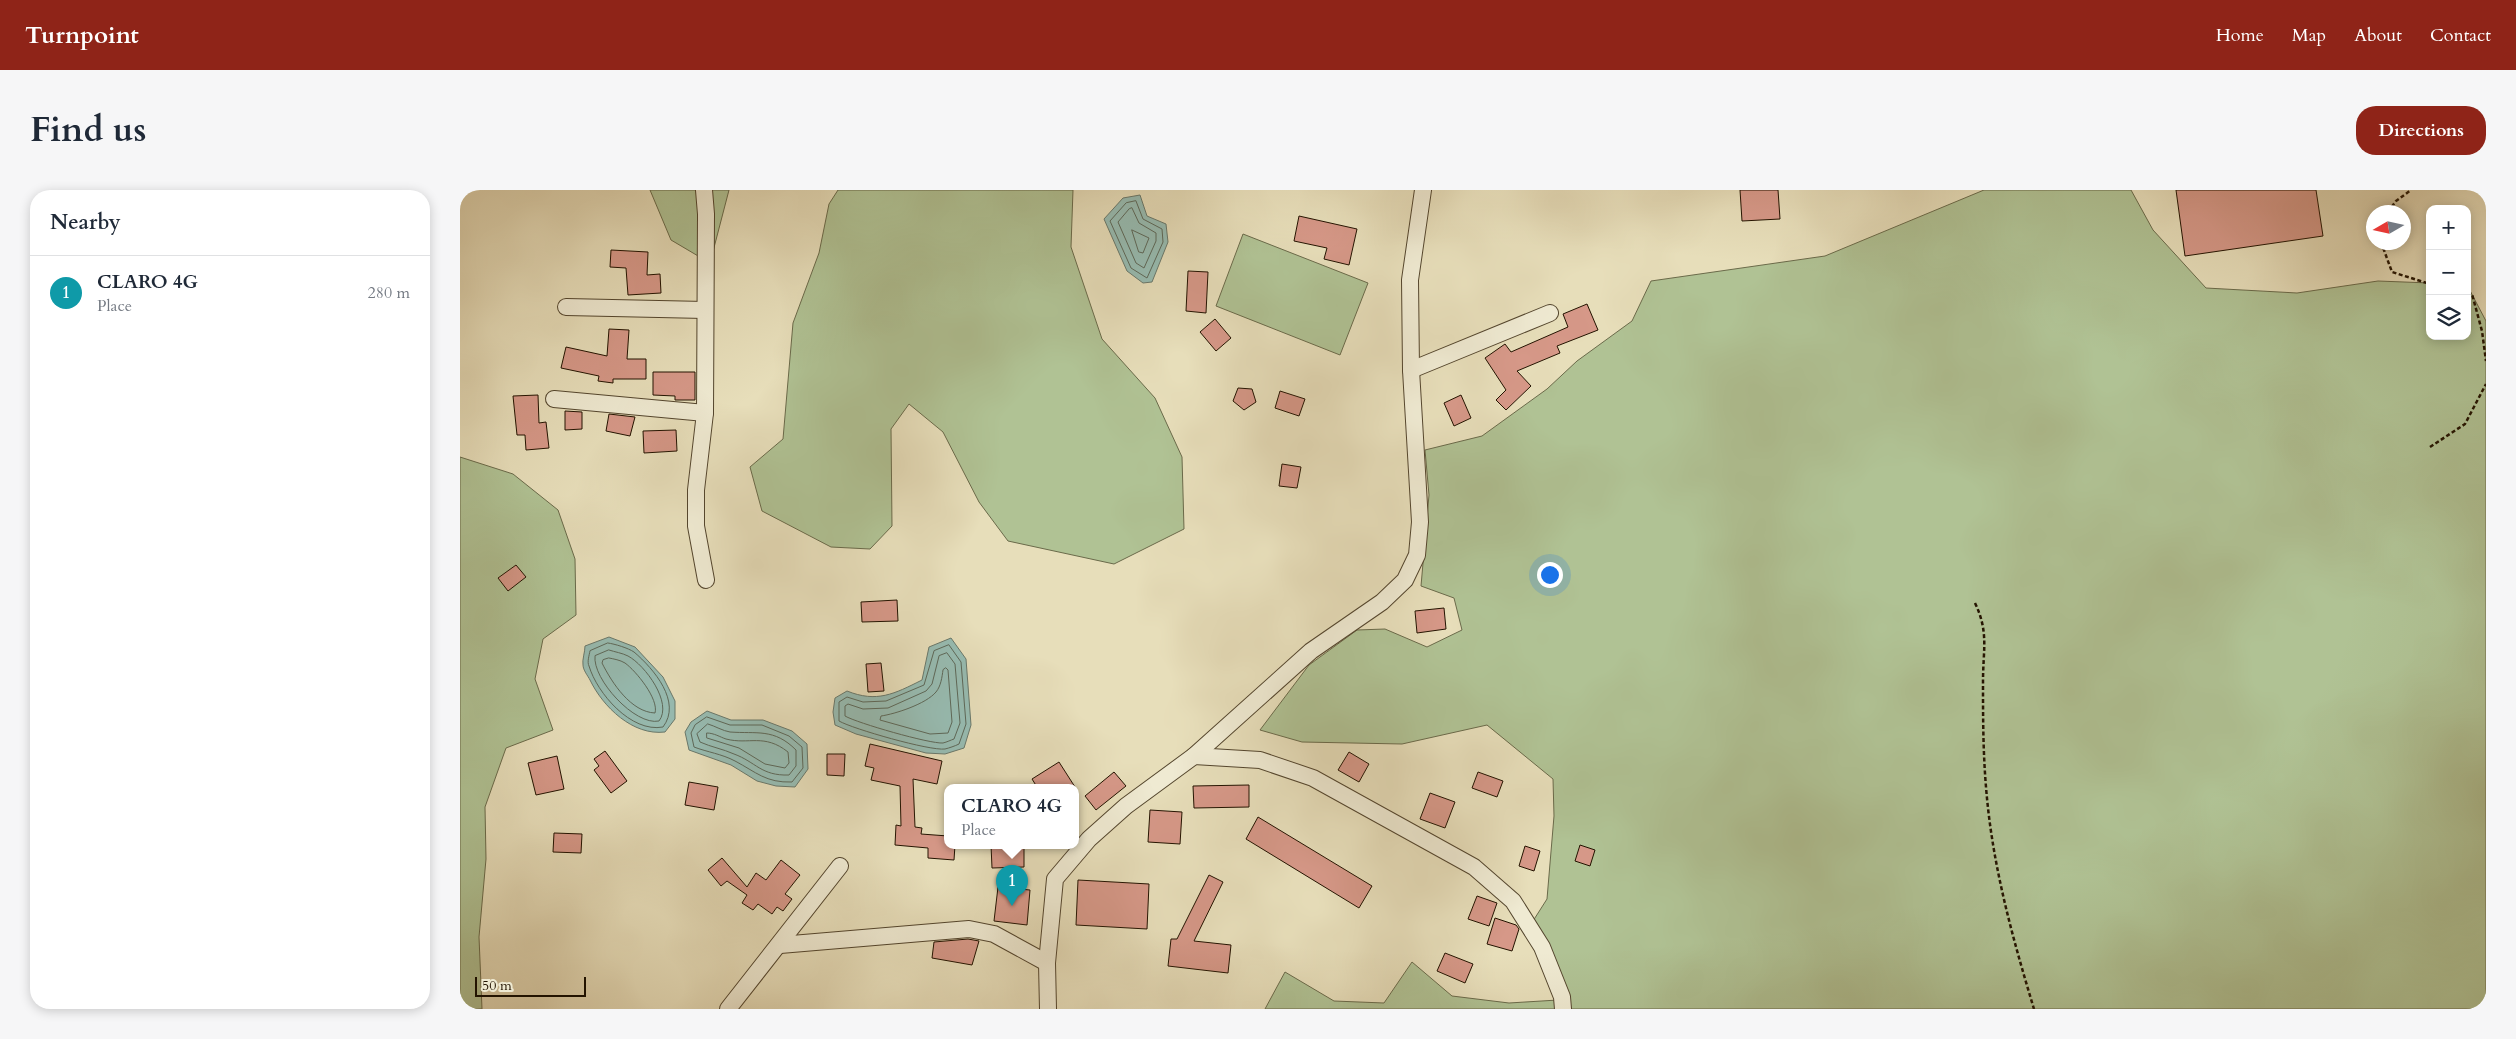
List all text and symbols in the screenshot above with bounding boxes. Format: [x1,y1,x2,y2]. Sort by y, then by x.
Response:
text: Turnpoint [25,19,139,52]
text: Home [2216,23,2264,48]
text: Map [2292,23,2326,48]
text: About [2354,23,2402,48]
text: Contact [2430,23,2491,48]
text: Find us [30,106,146,154]
button: Directions [2356,106,2486,155]
north arrow [2366,205,2411,250]
map controls [2426,205,2471,340]
button: + [2426,205,2471,250]
text: Nearby [50,208,121,237]
button: − [2426,250,2471,295]
text: CLARO 4G [97,269,198,295]
text: 1 [62,282,70,304]
text: 280 m [368,282,410,304]
text: Place [97,295,132,317]
button: layers [2426,295,2471,340]
your location [1537,562,1563,588]
popup [944,784,1079,849]
text: CLARO 4G [961,793,1062,819]
text: Place [961,819,996,841]
pin: 1 [996,865,1028,906]
scale bar [475,974,586,997]
text: 50 m [482,976,512,995]

